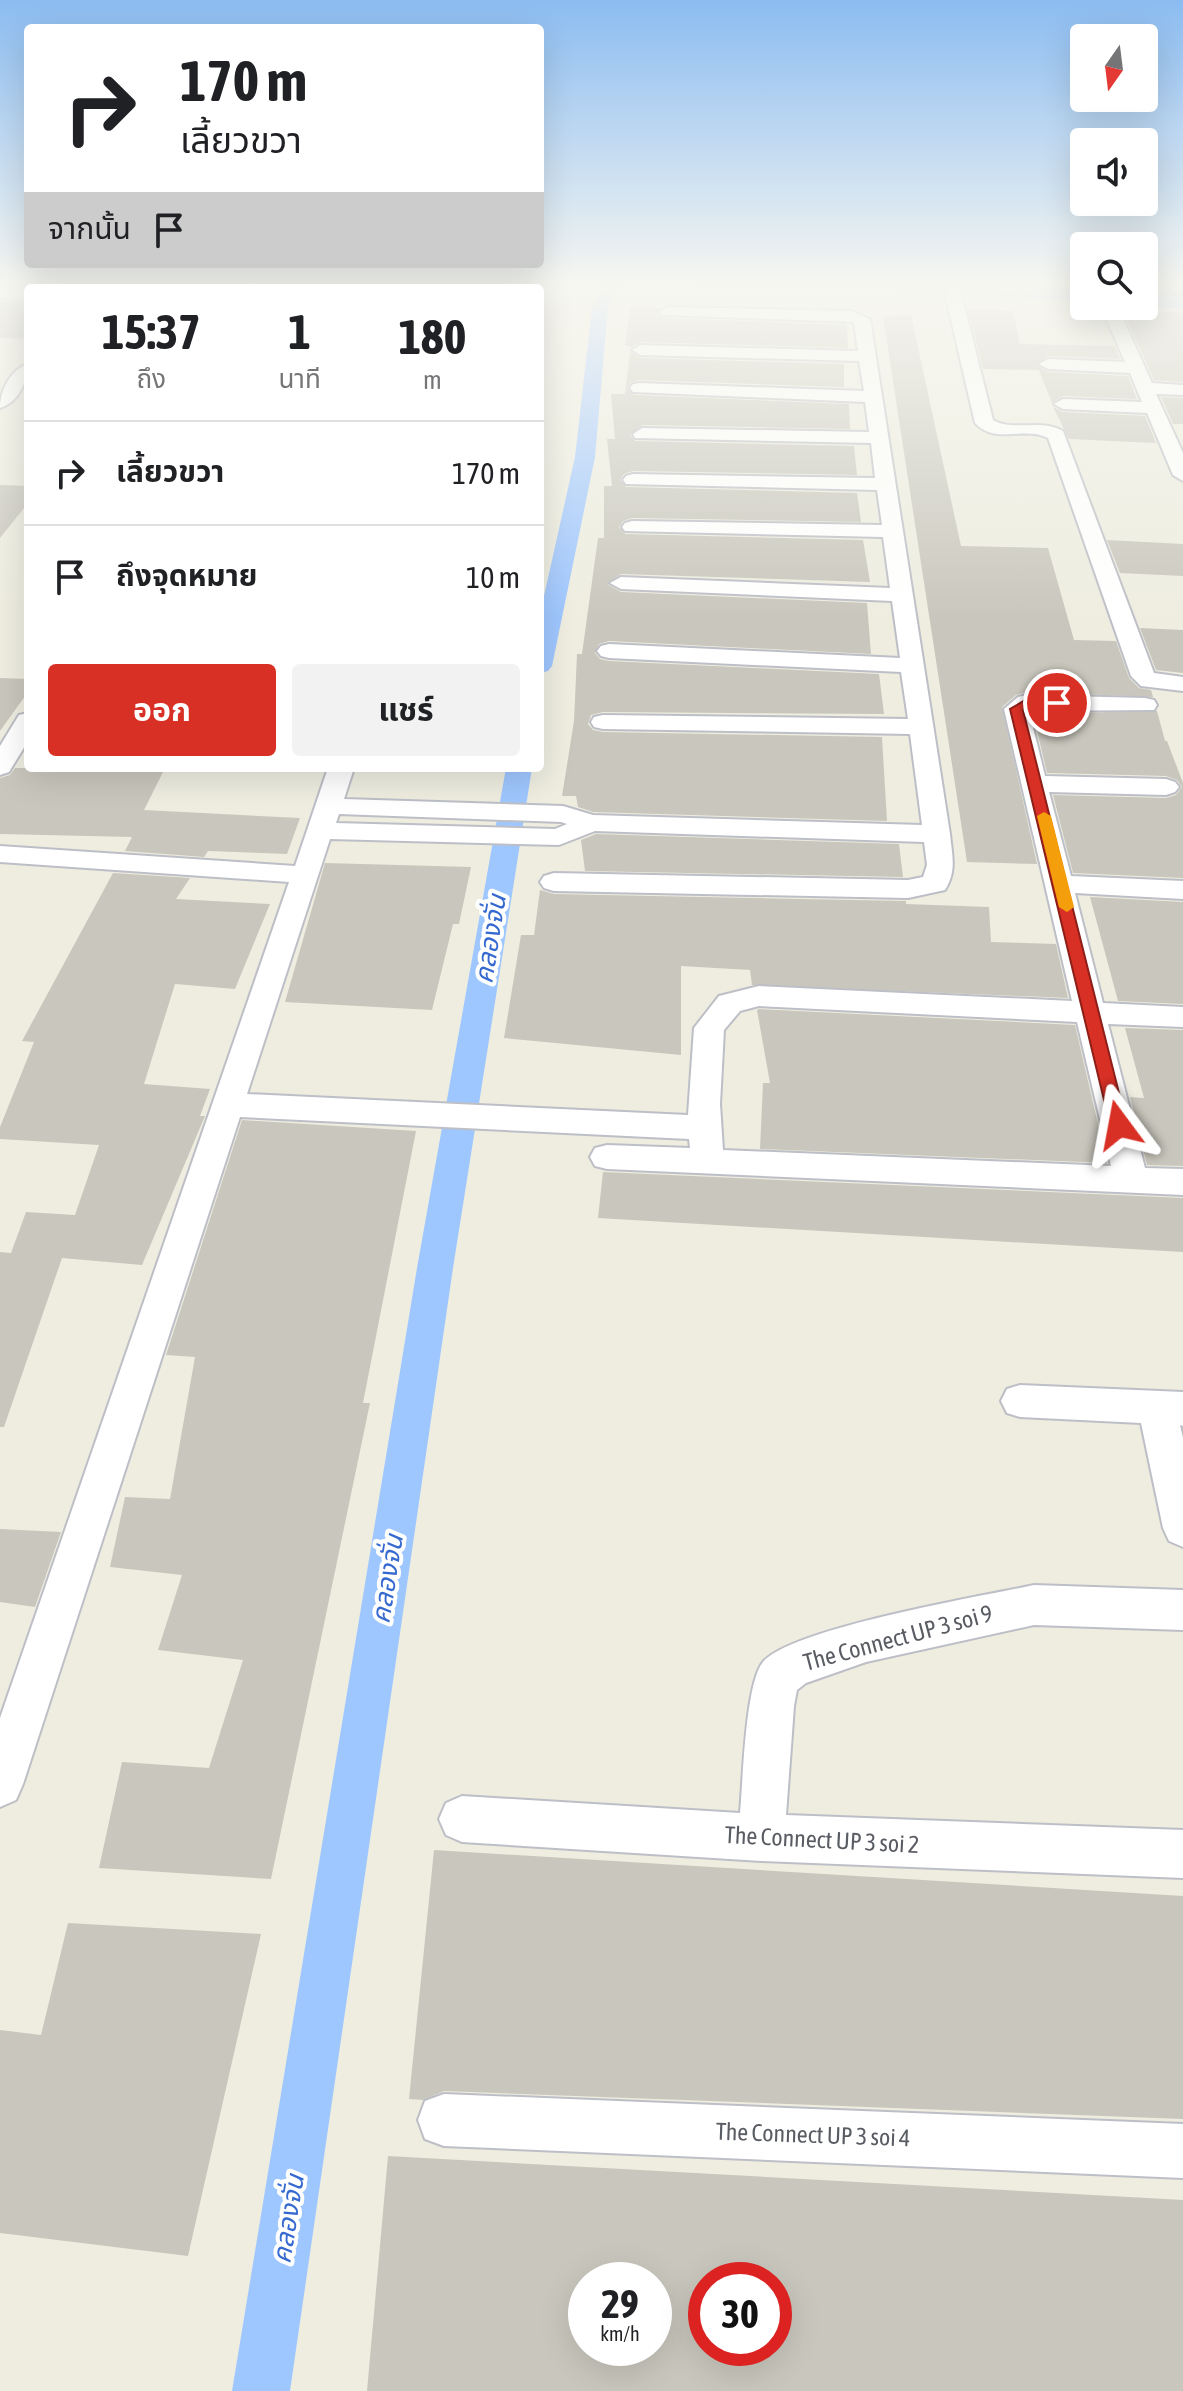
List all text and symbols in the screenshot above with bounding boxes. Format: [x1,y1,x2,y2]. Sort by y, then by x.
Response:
north arrow [1070,24,1158,112]
map controls [1070,24,1158,320]
text: 170 m [180,49,307,113]
icon: right [48,56,152,160]
text: เลี้ยวขวา [180,119,302,161]
button: sound [1070,128,1158,216]
icon: arrive [147,208,191,252]
text: จากนั้น [48,211,131,245]
button: search [1070,232,1158,320]
text: 15:37 [102,304,201,359]
text: 1 [288,304,311,359]
text: 180 [399,309,466,364]
text: ถึง [136,364,166,394]
text: นาที [278,364,321,394]
text: m [423,365,442,395]
icon: right [48,451,92,495]
text: เลี้ยวขวา [116,454,224,488]
text: 170 m [452,456,520,490]
icon: arrive [48,555,92,599]
text: ถึงจุดหมาย [116,558,257,592]
text: 10 m [466,560,520,594]
button: ออก [48,664,276,756]
button: แชร์ [292,664,520,756]
pin [1023,669,1091,737]
icon: arrive [1035,681,1079,725]
water label: คลองจั่น [467,890,512,986]
position arrow [1077,1083,1161,1167]
water label: คลองจั่น [364,1530,409,1626]
street label: The Connect UP 3 soi 9 [800,1599,995,1676]
street label: The Connect UP 3 soi 2 [724,1821,920,1858]
street label: The Connect UP 3 soi 4 [715,2118,911,2151]
water label: คลองจั่น [265,2170,310,2266]
speed limit sign: 30 [688,2262,792,2366]
text: 29 [601,2281,639,2326]
text: km/h [600,2322,640,2345]

